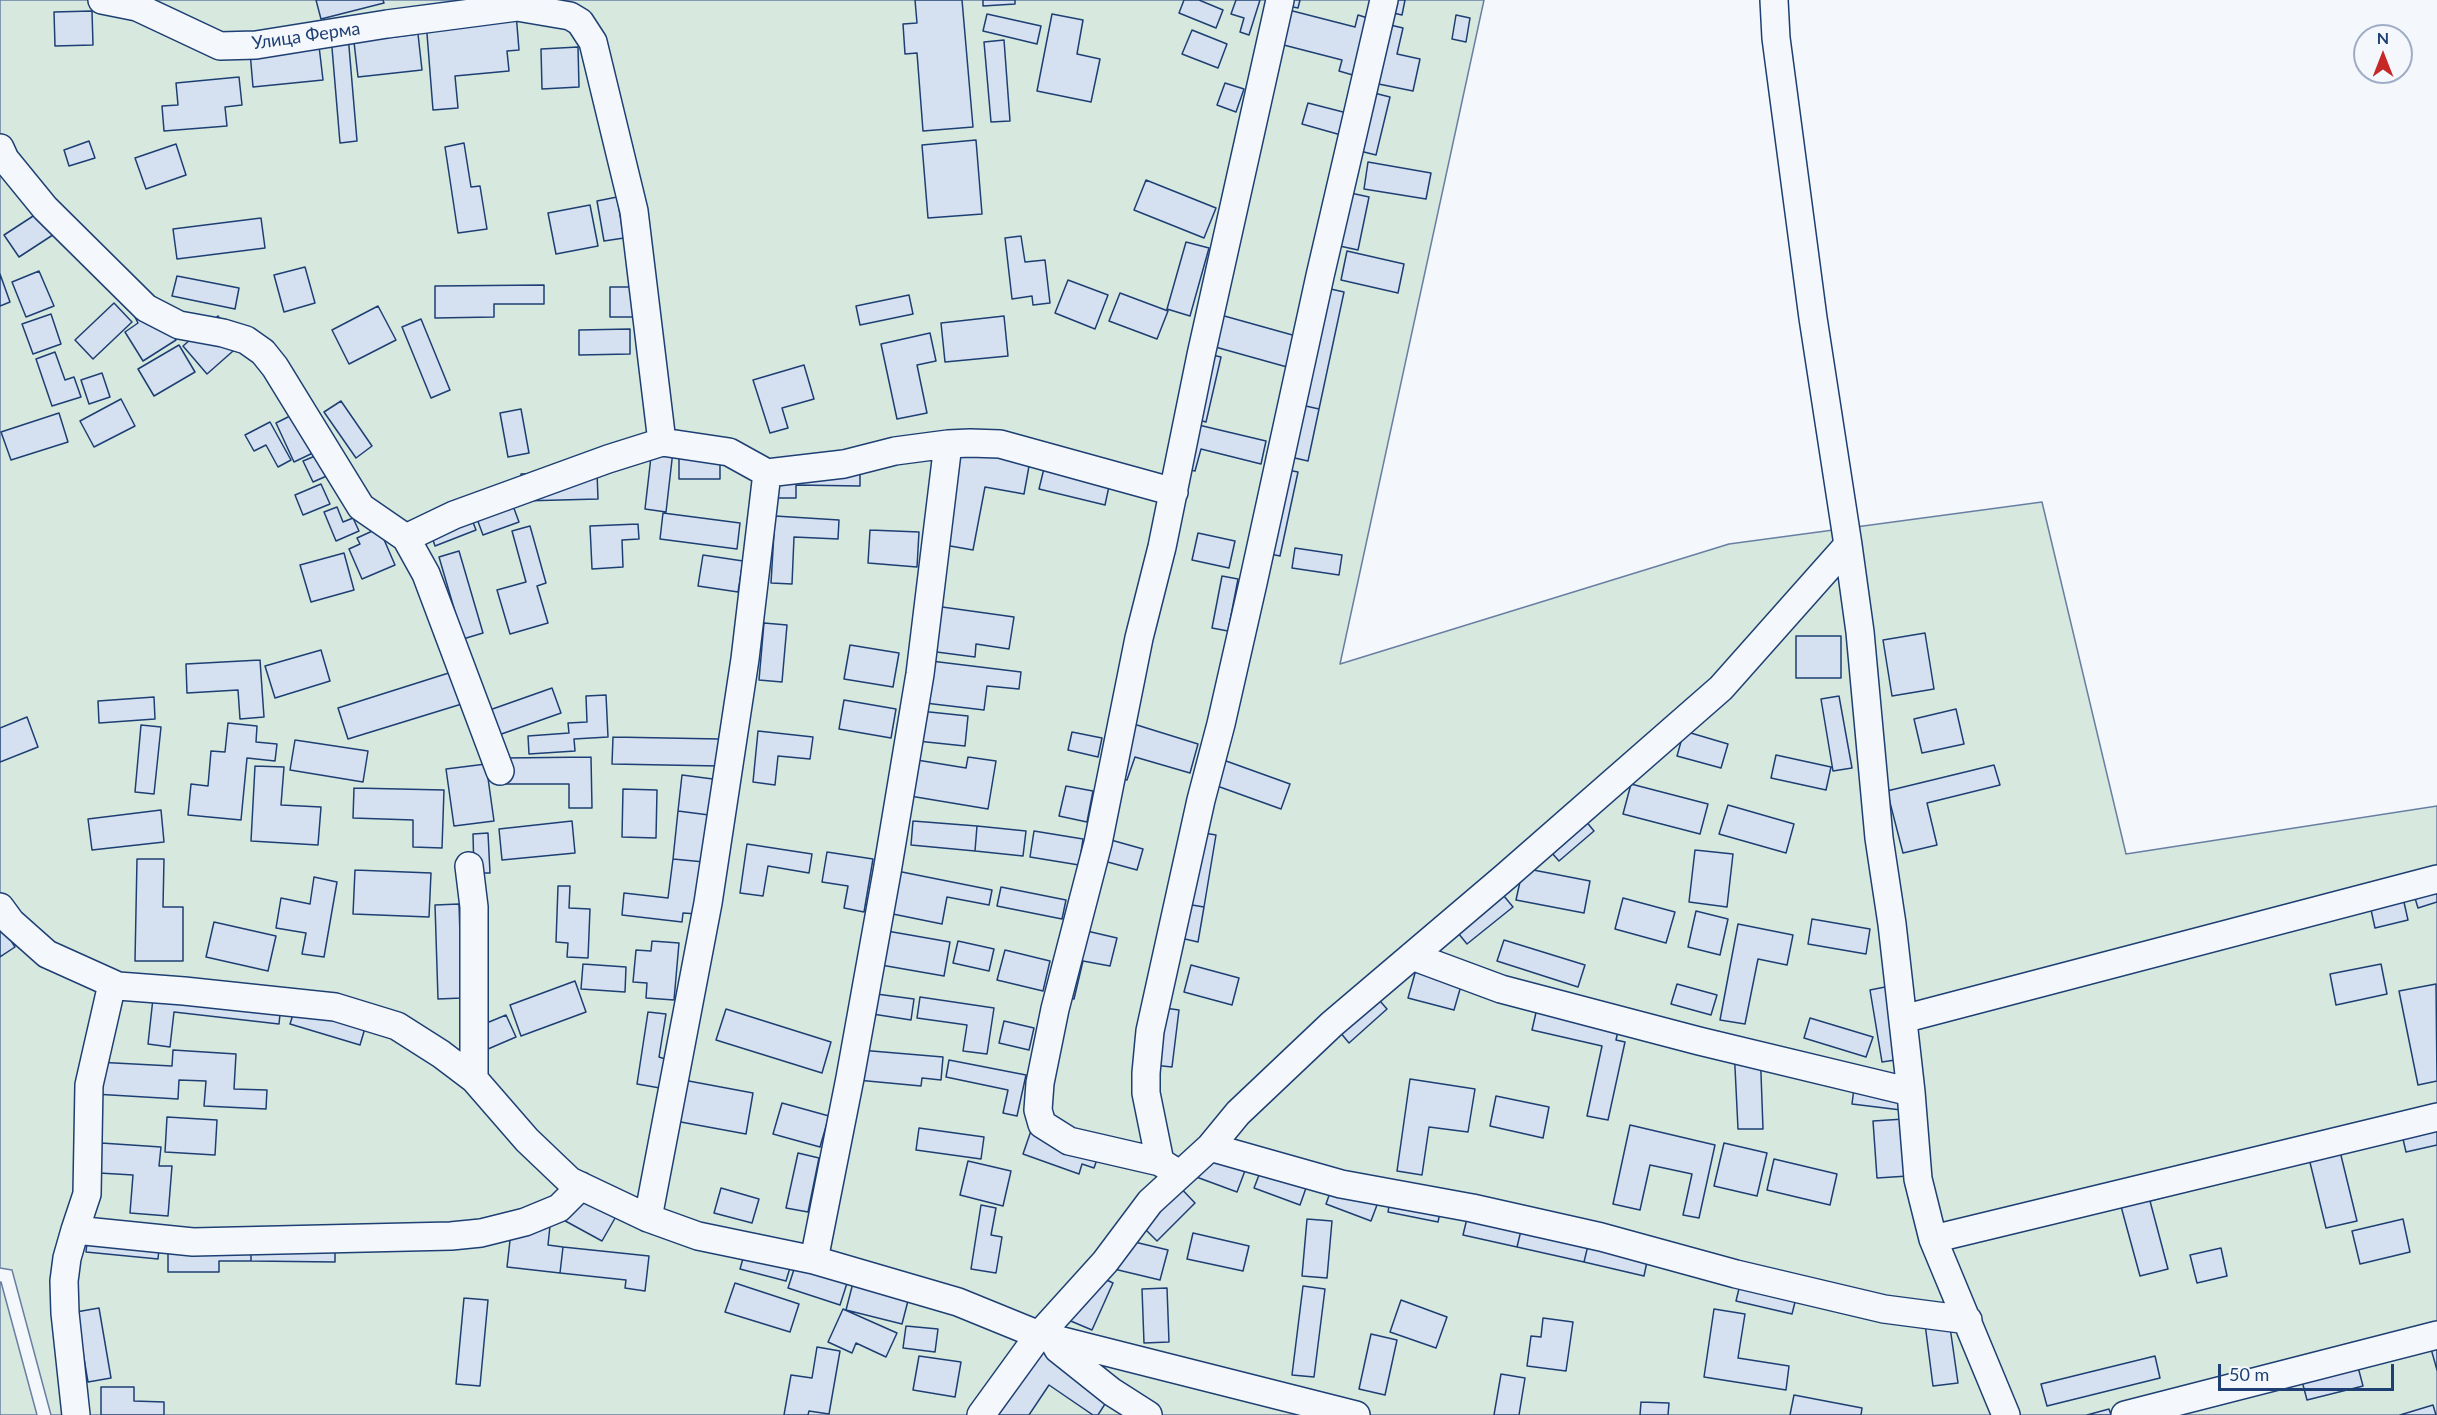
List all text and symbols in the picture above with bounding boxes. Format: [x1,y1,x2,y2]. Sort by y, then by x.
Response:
street label: Улица Ферма [250,18,362,54]
north arrow [2353,24,2413,84]
text: N [2377,28,2389,47]
scale bar [2221,1352,2396,1390]
text: 50 m [2229,1363,2269,1385]

